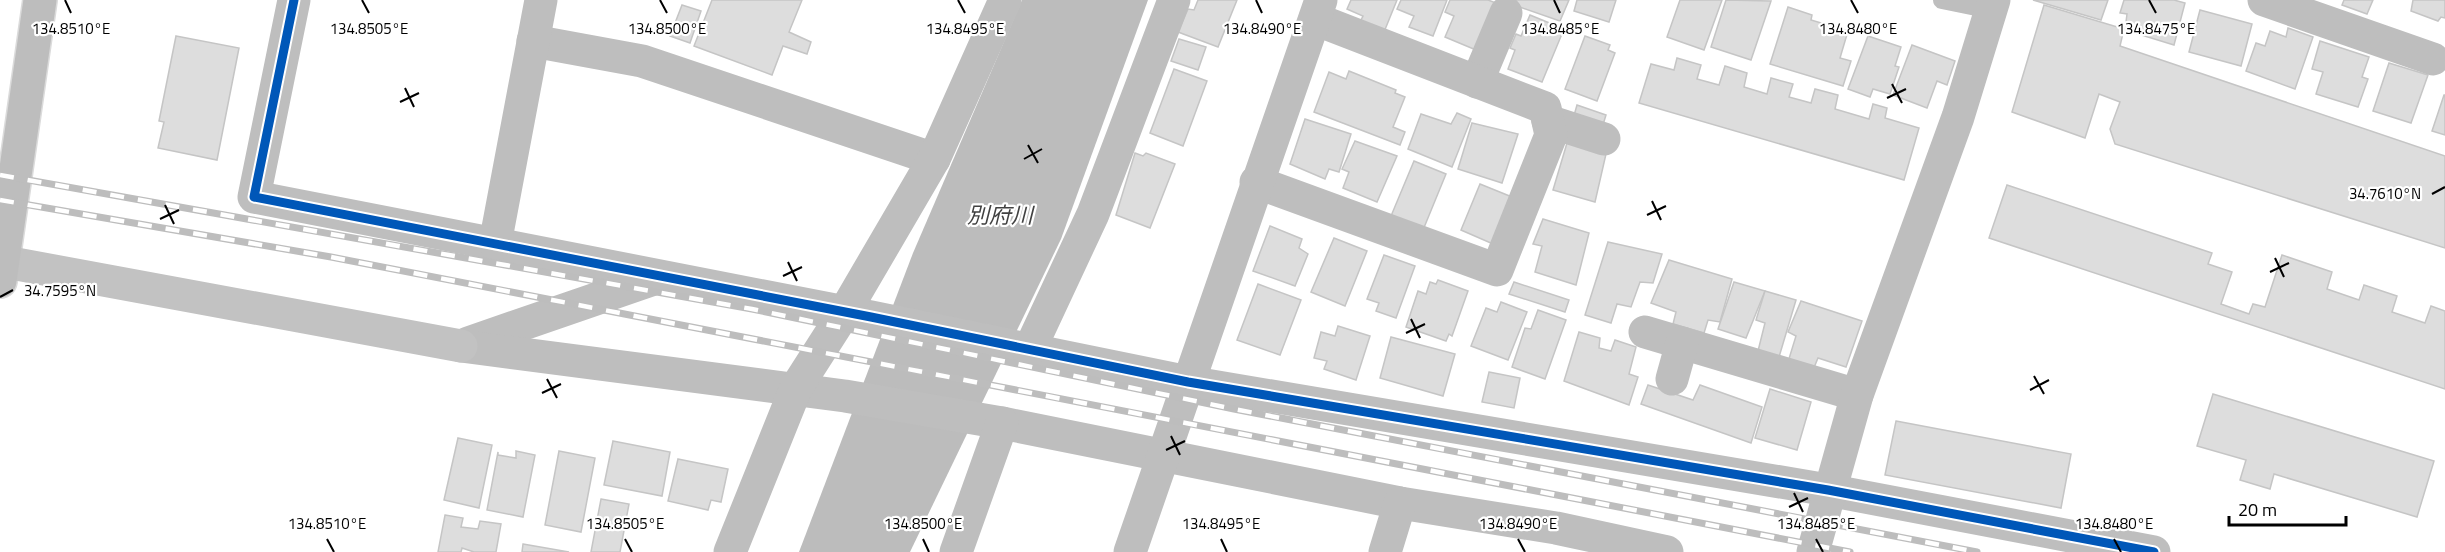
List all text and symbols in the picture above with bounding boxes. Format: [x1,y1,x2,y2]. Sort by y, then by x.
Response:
text: 134.8510°E [32,17,110,40]
text: 134.8505°E [330,17,408,40]
text: 134.8500°E [628,17,706,40]
text: 134.8495°E [926,17,1004,40]
text: 134.8490°E [1223,17,1301,40]
text: 134.8485°E [1521,17,1599,40]
text: 134.8480°E [1819,17,1897,40]
text: 134.8475°E [2117,17,2195,40]
text: 34.7610°N [2349,182,2421,205]
water label: 別府川 [967,198,1035,232]
text: 34.7595°N [24,279,96,302]
scale bar [2229,489,2346,527]
text: 20 m [2238,496,2277,523]
text: 134.8510°E [288,512,366,535]
text: 134.8505°E [586,512,664,535]
text: 134.8500°E [884,512,962,535]
text: 134.8495°E [1182,512,1260,535]
text: 134.8490°E [1479,512,1557,535]
text: 134.8485°E [1777,512,1855,535]
text: 134.8480°E [2075,512,2153,535]

